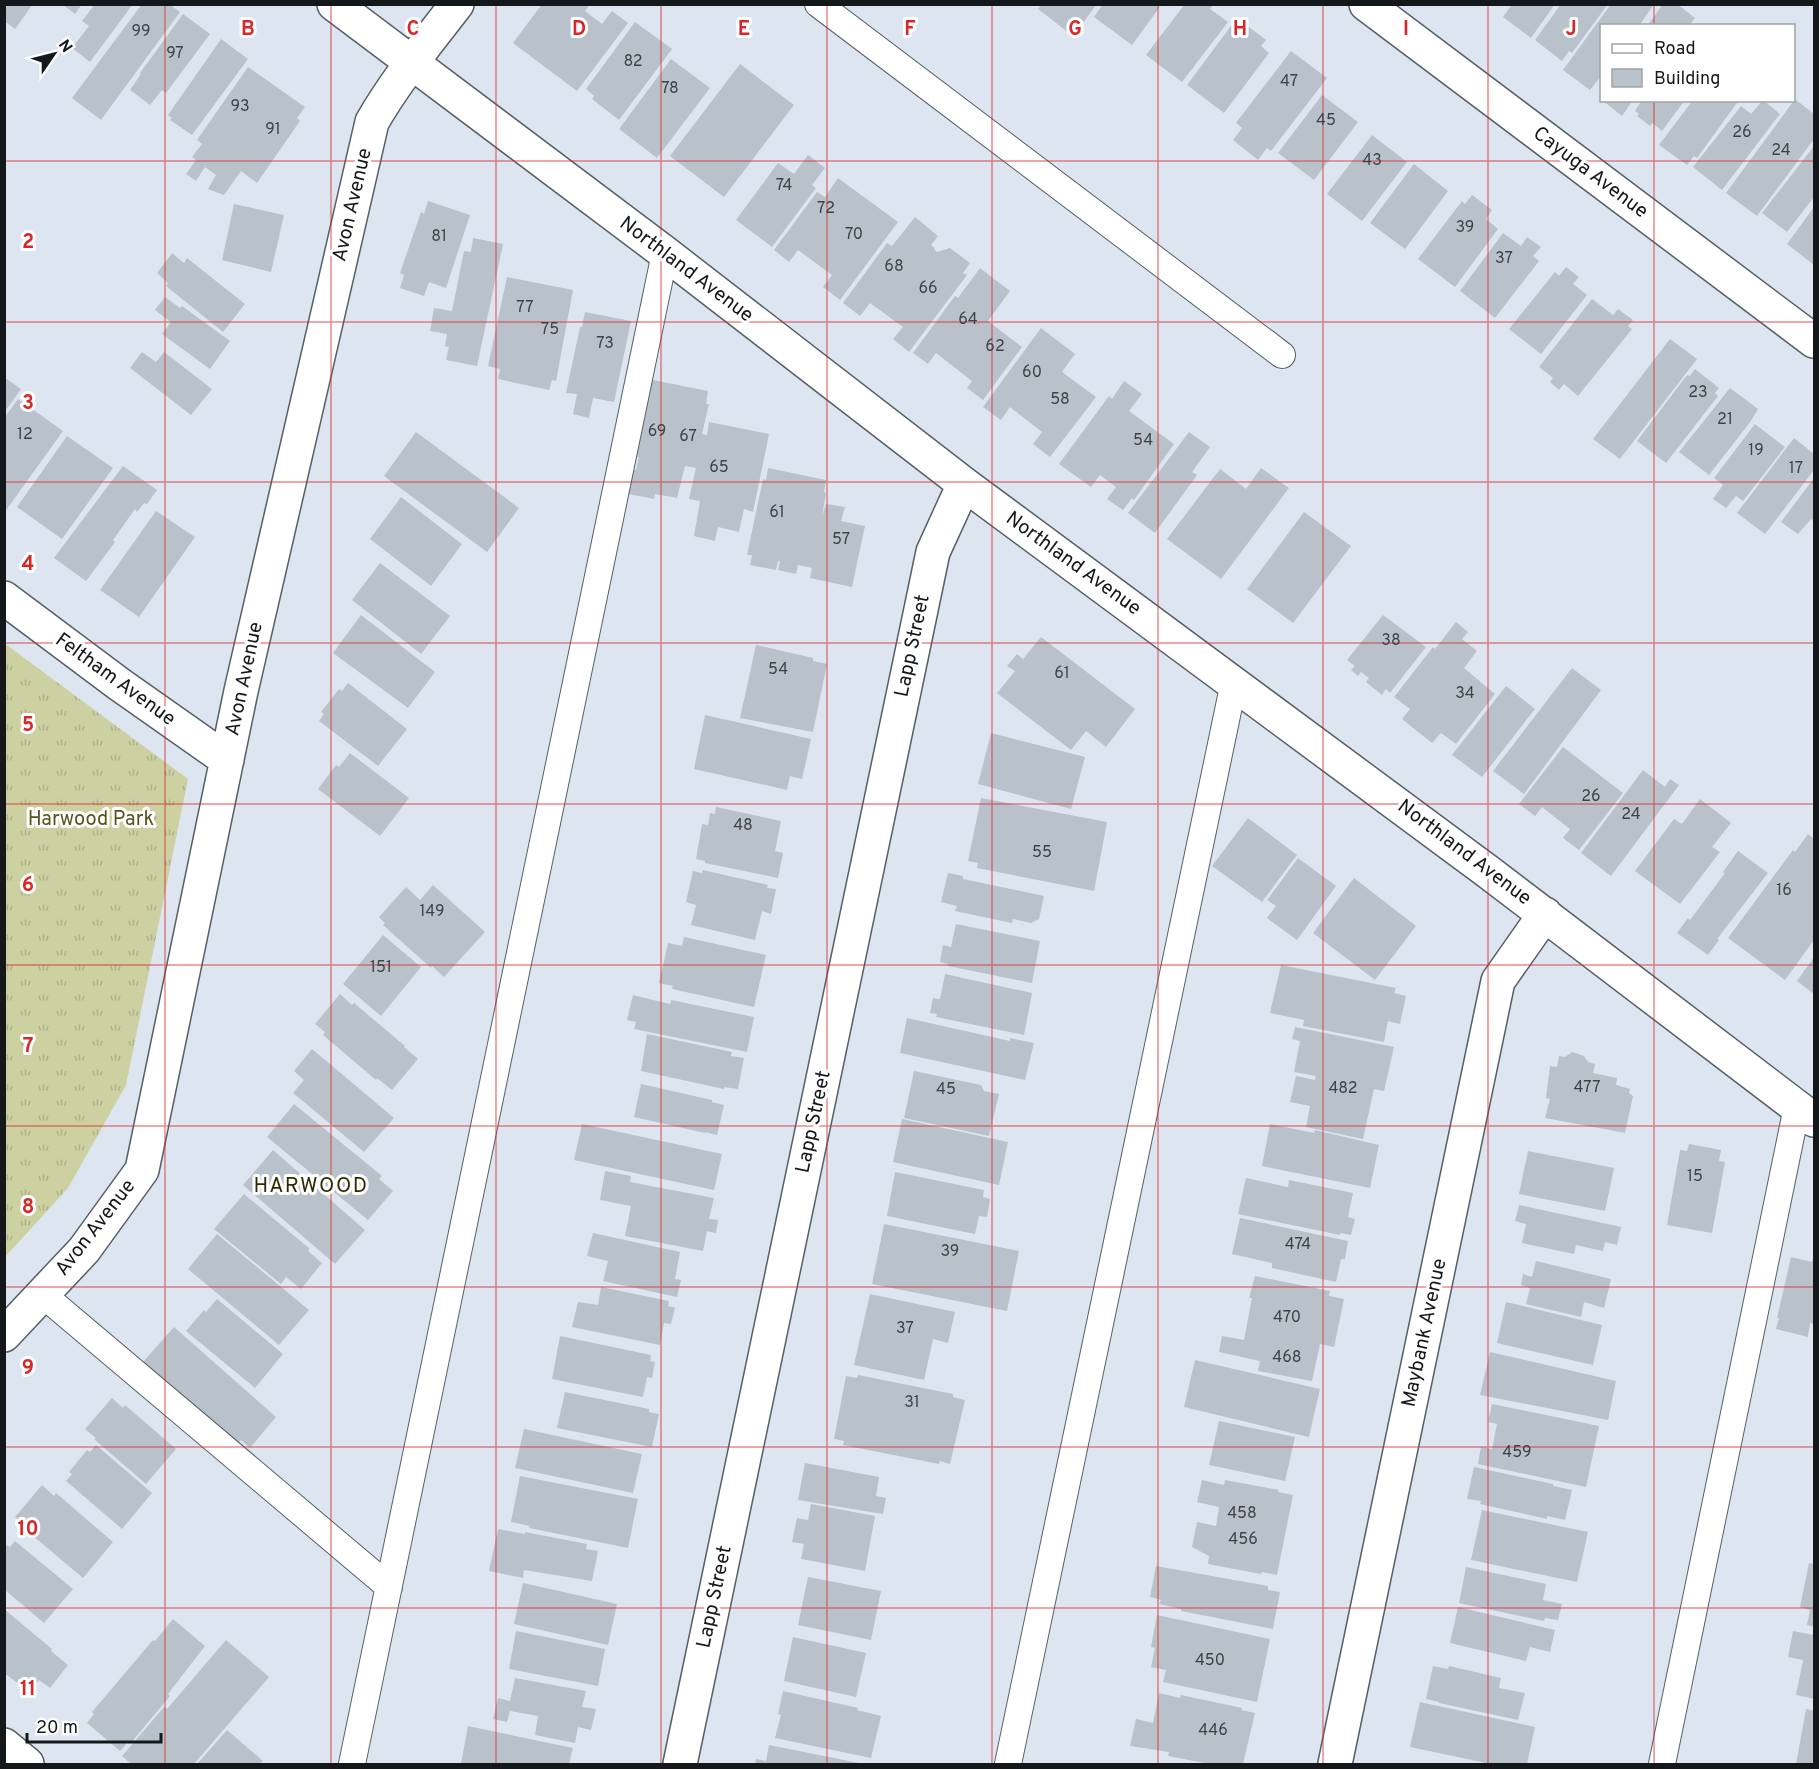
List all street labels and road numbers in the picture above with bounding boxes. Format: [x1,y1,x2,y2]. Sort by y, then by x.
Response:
street label: Cayuga Avenue [1527,121,1653,225]
street label: Avon Avenue [327,146,379,264]
street label: Northland Avenue [614,211,758,329]
street label: Northland Avenue [1000,506,1146,622]
street label: Lapp Street [889,592,937,700]
street label: Avon Avenue [220,620,270,738]
street label: Feltham Avenue [50,628,180,732]
street label: Northland Avenue [1392,794,1536,912]
street label: Lapp Street [790,1068,838,1176]
street label: Avon Avenue [50,1174,142,1282]
street label: Maybank Avenue [1397,1256,1453,1410]
street label: Lapp Street [691,1543,739,1651]

